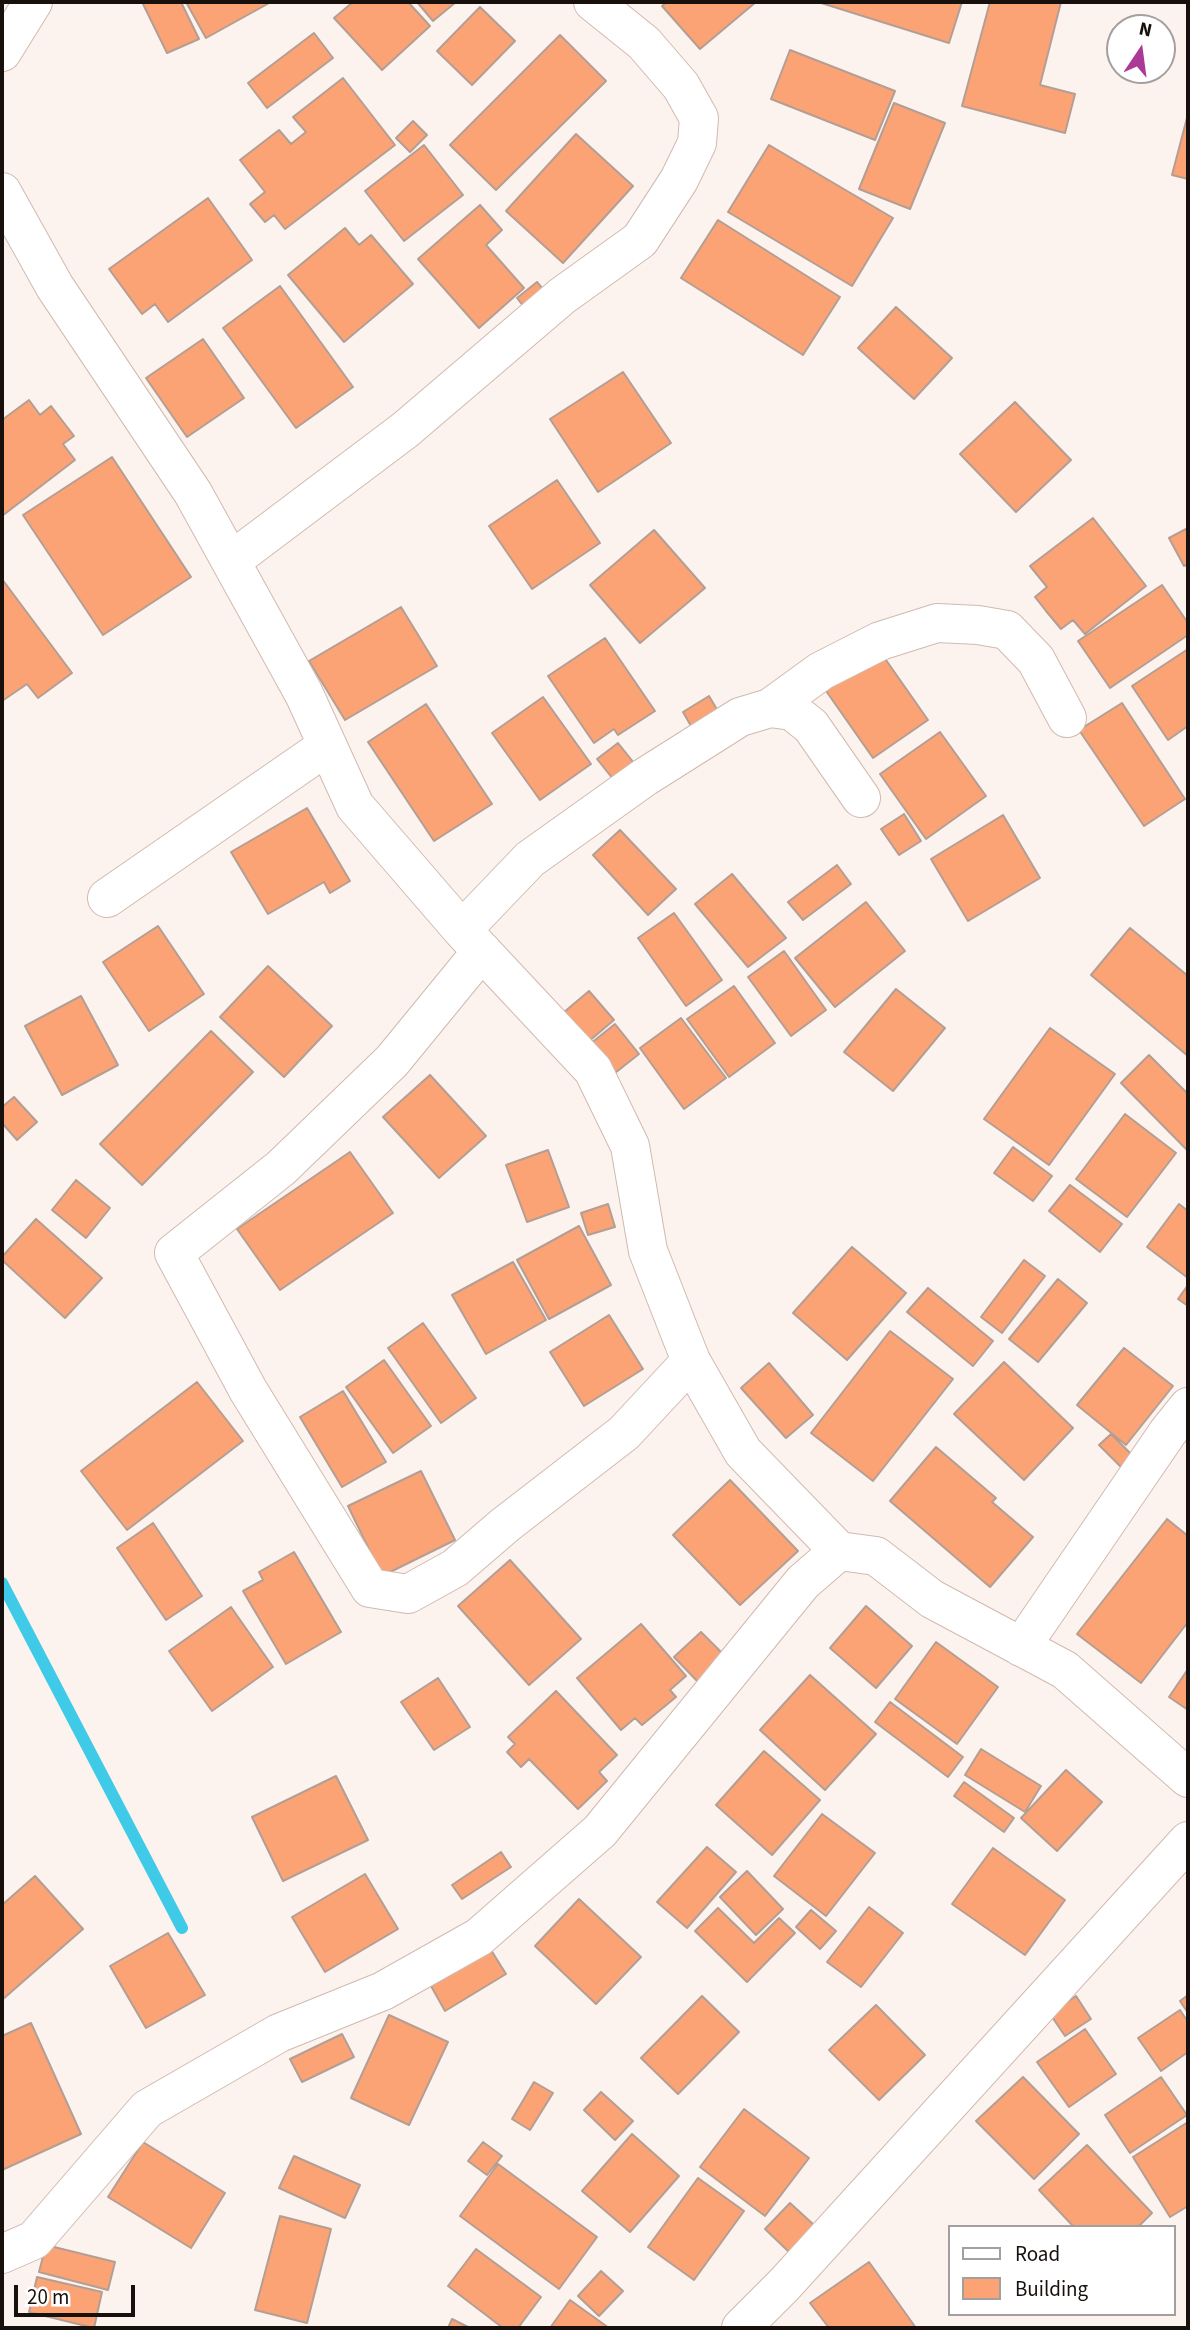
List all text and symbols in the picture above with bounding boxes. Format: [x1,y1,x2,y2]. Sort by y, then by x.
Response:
north arrow [1106,14,1176,84]
text: N [1136,15,1155,45]
legend [948,2225,1176,2316]
text: Road [1015,2239,1060,2269]
scale bar [18,2270,138,2314]
text: Building [1015,2274,1088,2304]
text: 20 m [27,2282,69,2312]

